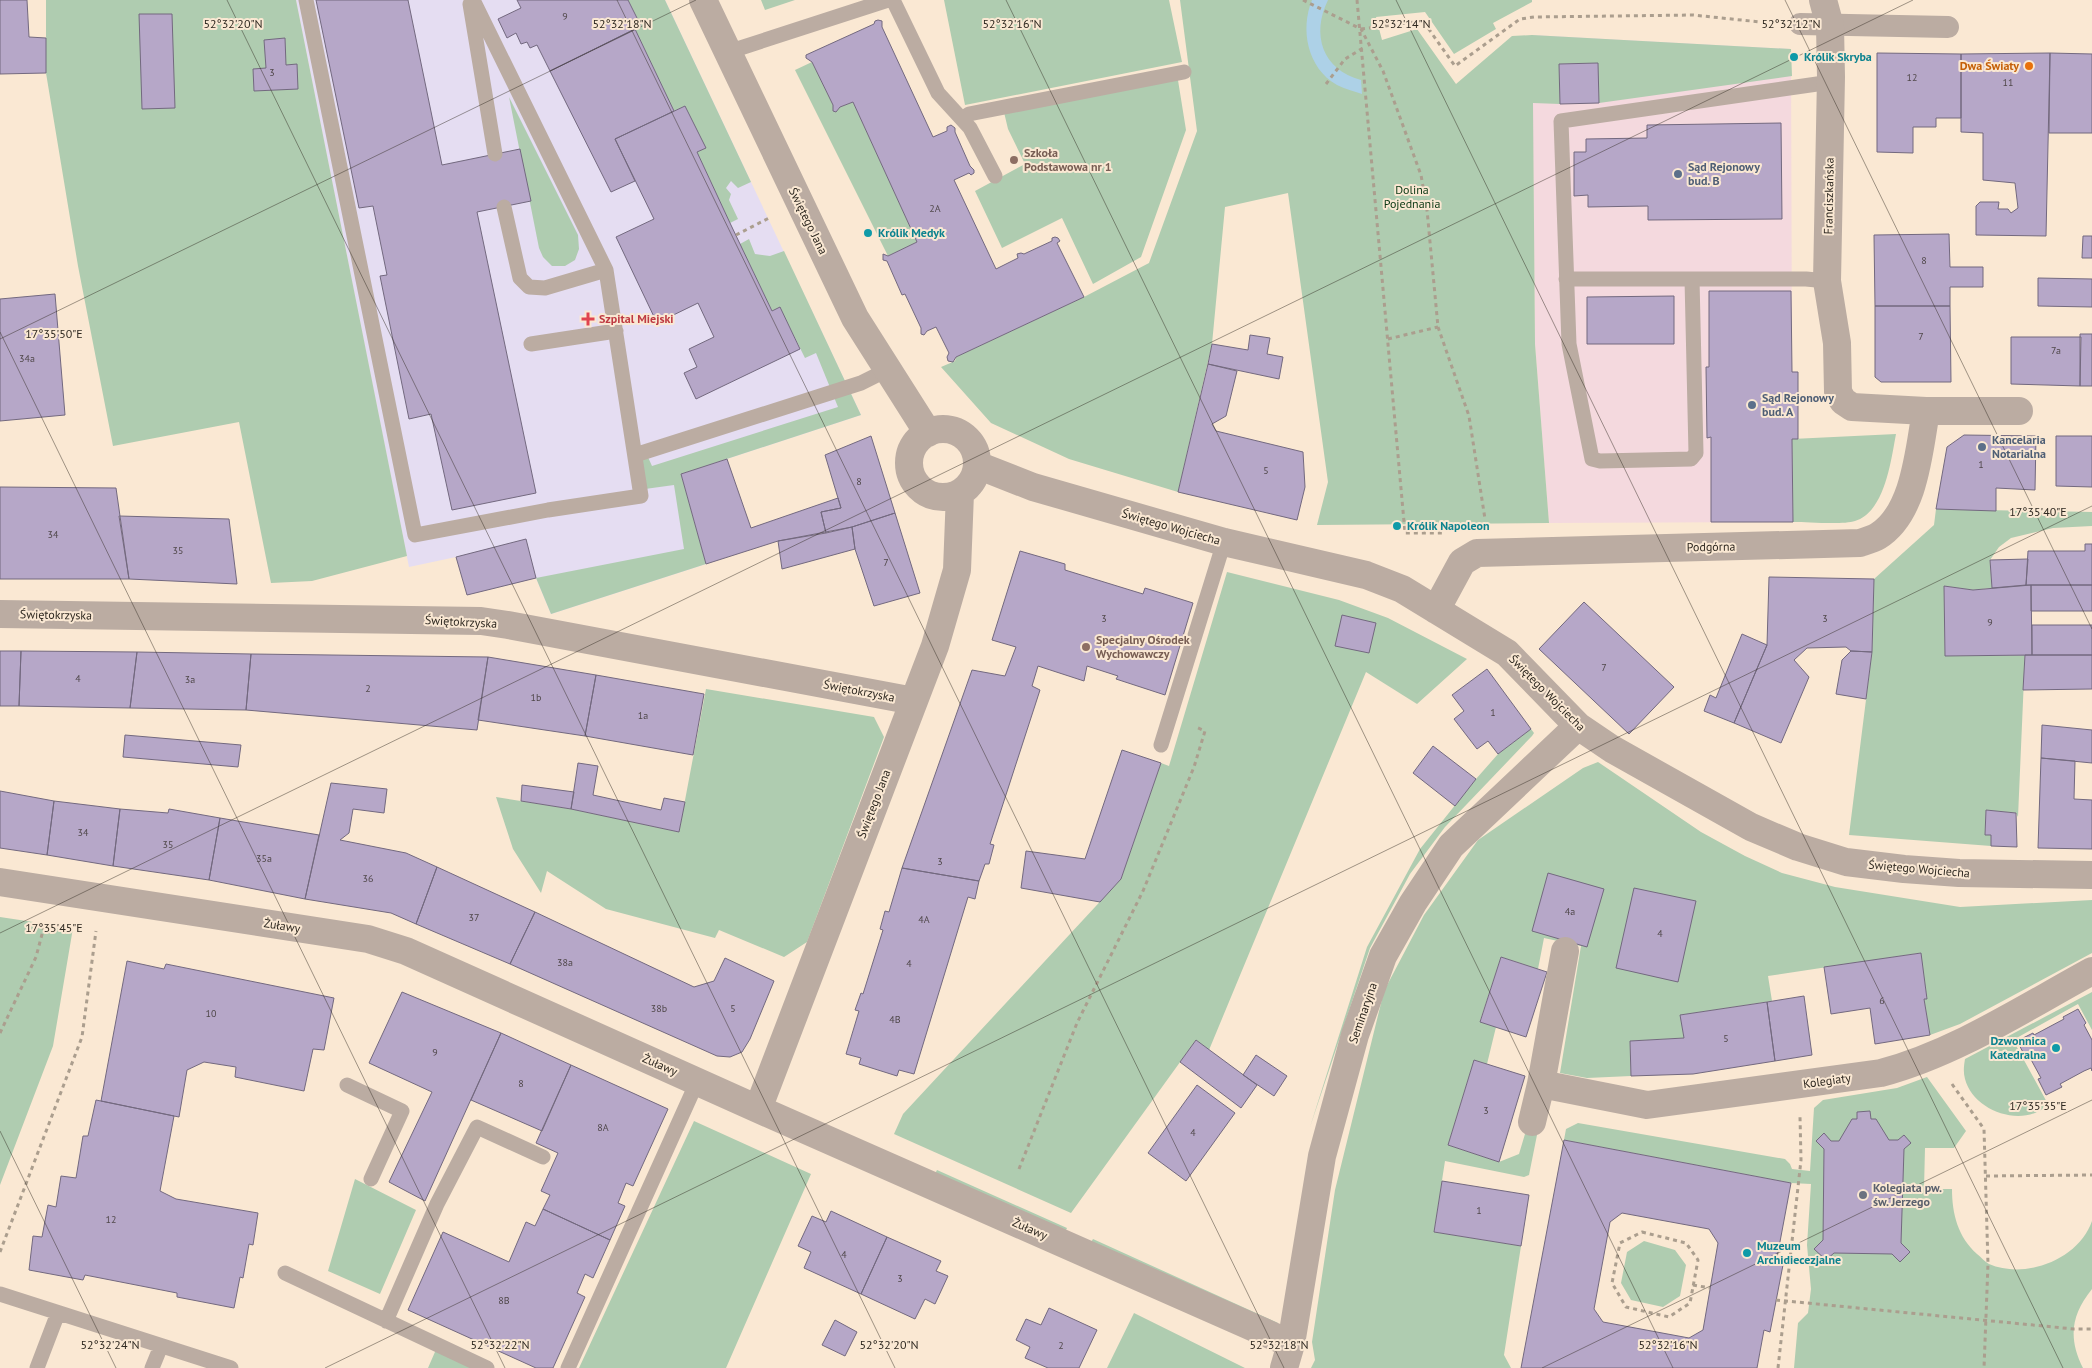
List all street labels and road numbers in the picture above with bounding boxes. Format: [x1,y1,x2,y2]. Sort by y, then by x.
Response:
street label: Franciszkańska [1820,157,1837,235]
street label: Świętego Jana [786,185,831,257]
street label: Świętego Wojciecha [1120,505,1222,548]
street label: Podgórna [1687,539,1735,554]
street label: Świętokrzyska [20,606,92,623]
street label: Świętokrzyska [425,612,498,631]
street label: Świętego Wojciecha [1506,651,1589,734]
street label: Świętokrzyska [822,676,896,705]
street label: Świętego Jana [854,767,894,840]
street label: Świętego Wojciecha [1868,857,1970,880]
street label: Żuławy [263,915,302,936]
street label: Seminaryjna [1345,980,1380,1045]
street label: Żuławy [640,1050,680,1079]
street label: Kolegiaty [1802,1070,1852,1091]
street label: Żuławy [1010,1214,1050,1243]

